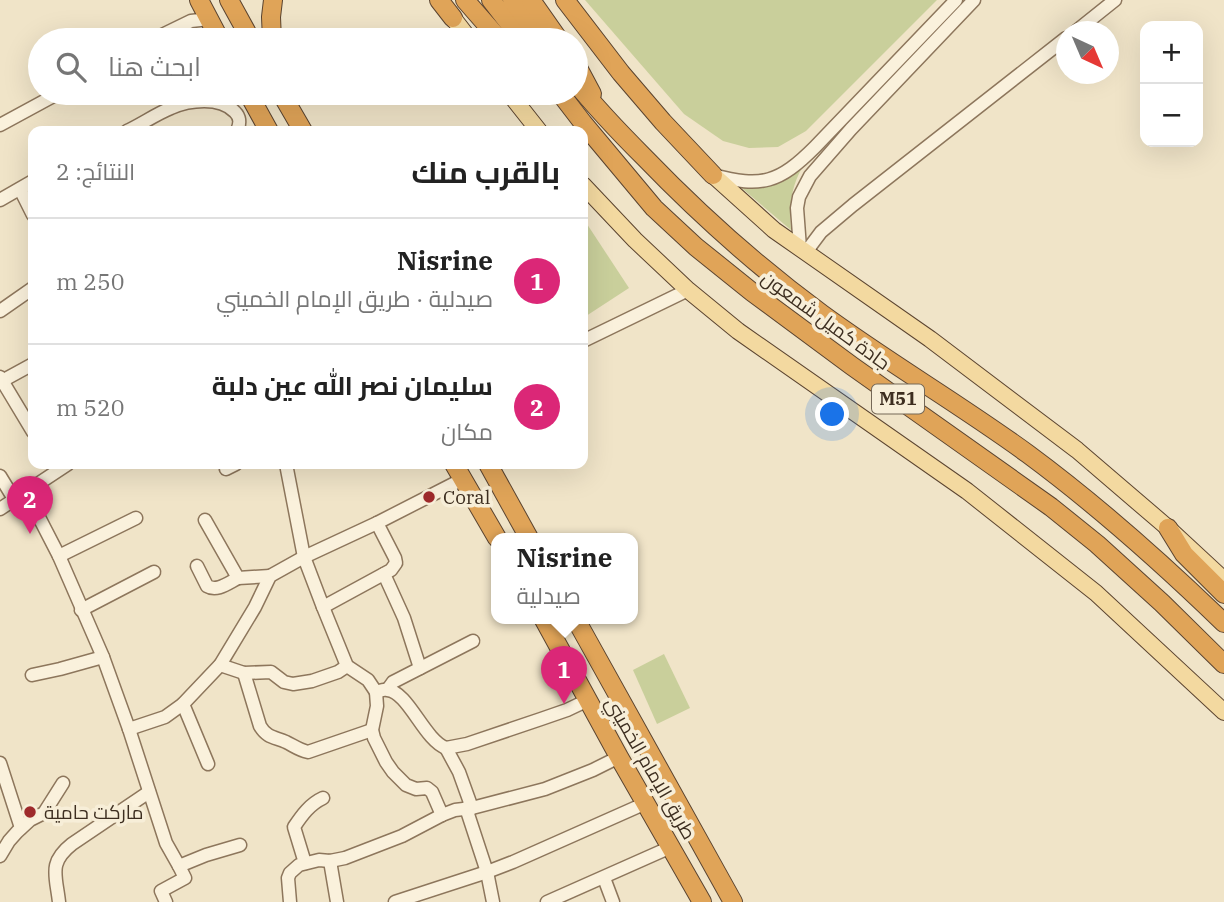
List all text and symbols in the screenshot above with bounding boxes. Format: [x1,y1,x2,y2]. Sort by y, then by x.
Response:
north arrow [1056,21,1119,84]
map controls [1140,21,1203,147]
button: + [1140,21,1203,84]
search box [28,28,588,105]
icon: search [52,48,90,86]
text: ابحث هنا [108,49,201,83]
button: − [1140,84,1203,147]
text: بالقرب منك [412,152,560,191]
text: النتائج: 2 [56,156,135,186]
text: Nisrine [397,243,493,277]
street label: جادة كميل شمعون [757,265,895,375]
text: 250 m [56,266,125,296]
text: 1 [530,266,544,296]
text: صيدلية · طريق الإمام الخميني [216,283,493,313]
text: سليمان نصر الله عين دلبة [212,368,493,402]
road number: M51 [872,384,924,414]
text: 520 m [56,392,125,422]
text: 2 [530,392,544,422]
your location [815,397,849,431]
text: مكان [441,416,493,446]
pin: 2 [7,476,53,534]
place label: Coral [443,485,491,509]
marker: Coral [421,489,437,505]
popup [491,533,638,624]
text: Nisrine [517,540,612,574]
text: صيدلية [517,580,581,610]
pin: 1 [541,646,587,704]
street label: طريق الإمام الخميني [598,692,702,845]
place label: ماركت حامية [44,800,144,824]
marker: ماركت حامية [22,804,38,820]

